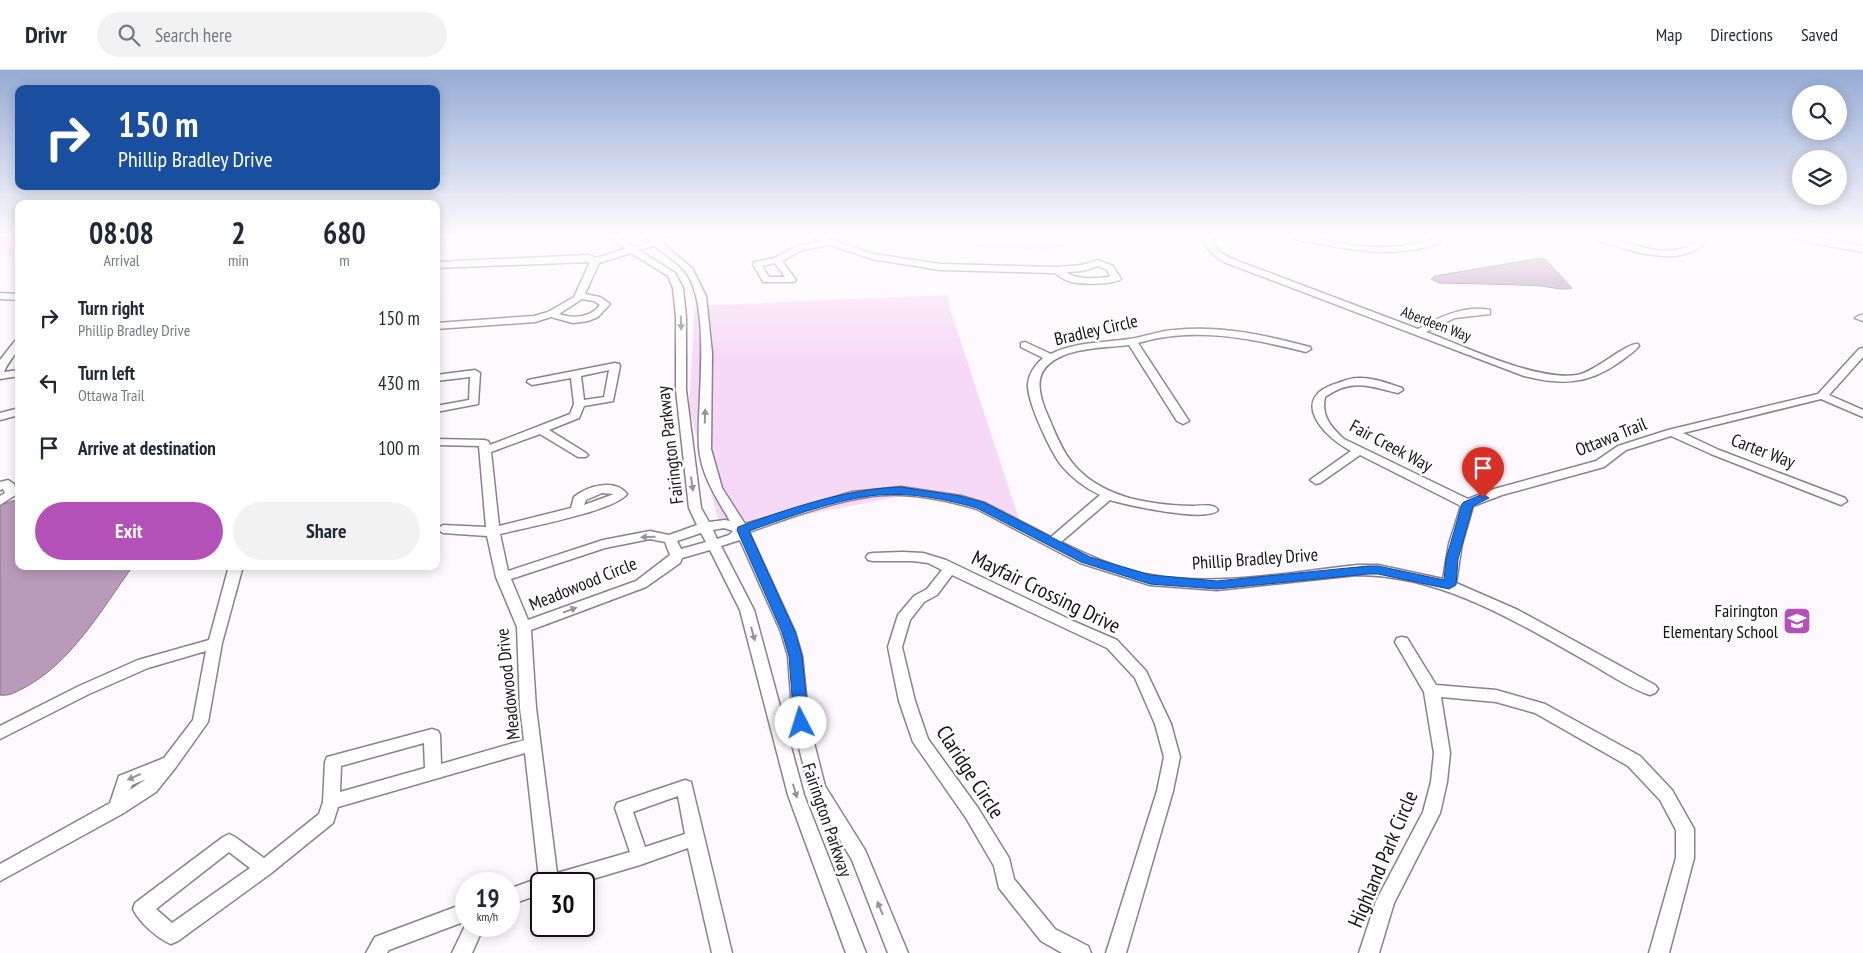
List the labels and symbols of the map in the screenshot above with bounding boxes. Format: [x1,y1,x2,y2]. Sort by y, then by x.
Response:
street label: Aberdeen Way [1399,302,1474,346]
street label: Bradley Circle [1052,309,1140,350]
one-way arrow [677,315,685,331]
street label: Fairington Parkway [651,385,688,505]
one-way arrow [702,408,710,424]
street label: Ottawa Trail [1572,412,1651,461]
street label: Fair Creek Way [1346,414,1437,477]
street label: Carter Way [1728,428,1799,473]
pin [1462,447,1504,498]
one-way arrow [688,477,696,493]
one-way arrow [640,533,656,541]
street label: Phillip Bradley Drive [1191,543,1319,574]
street label: Mayfair Crossing Drive [967,544,1125,639]
street label: Meadowood Circle [526,551,640,616]
place label: Fairington Elementary School [1663,599,1779,643]
one-way arrow [563,606,578,614]
school or university icon: Fairington Elementary School [1782,606,1812,636]
one-way arrow [749,626,757,641]
street label: Meadowood Drive [490,627,525,741]
position arrow [774,696,826,748]
street label: Claridge Circle [930,720,1010,823]
street label: Fairington Parkway [797,760,858,880]
one-way arrow [127,774,141,782]
one-way arrow [791,783,799,798]
street label: Highland Park Circle [1342,786,1424,931]
speed limit sign: 30 [530,872,595,937]
one-way arrow [876,900,884,915]

